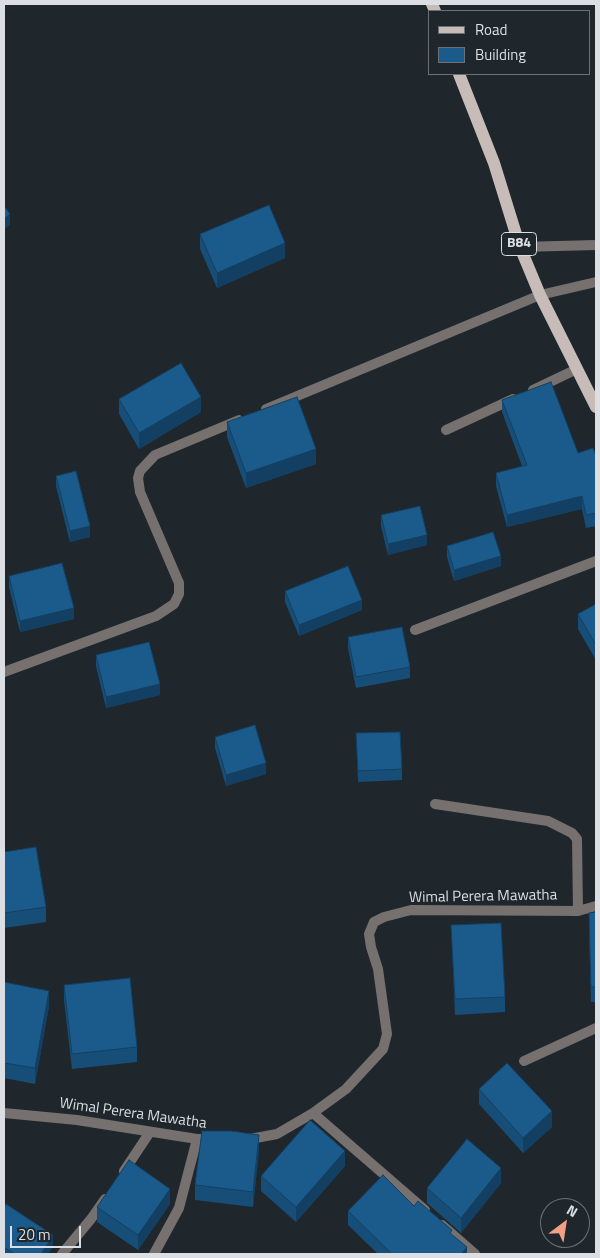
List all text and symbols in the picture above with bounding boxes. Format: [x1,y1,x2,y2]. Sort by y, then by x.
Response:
legend [428,10,590,75]
text: Road [475,18,507,41]
text: Building [475,43,526,66]
road number: B84 [502,232,536,255]
street label: Wimal Perera Mawatha [409,887,557,907]
street label: Wimal Perera Mawatha [58,1095,208,1133]
north arrow [540,1198,590,1248]
text: N [563,1199,582,1222]
scale bar [12,1216,84,1248]
text: 20 m [18,1223,51,1246]

